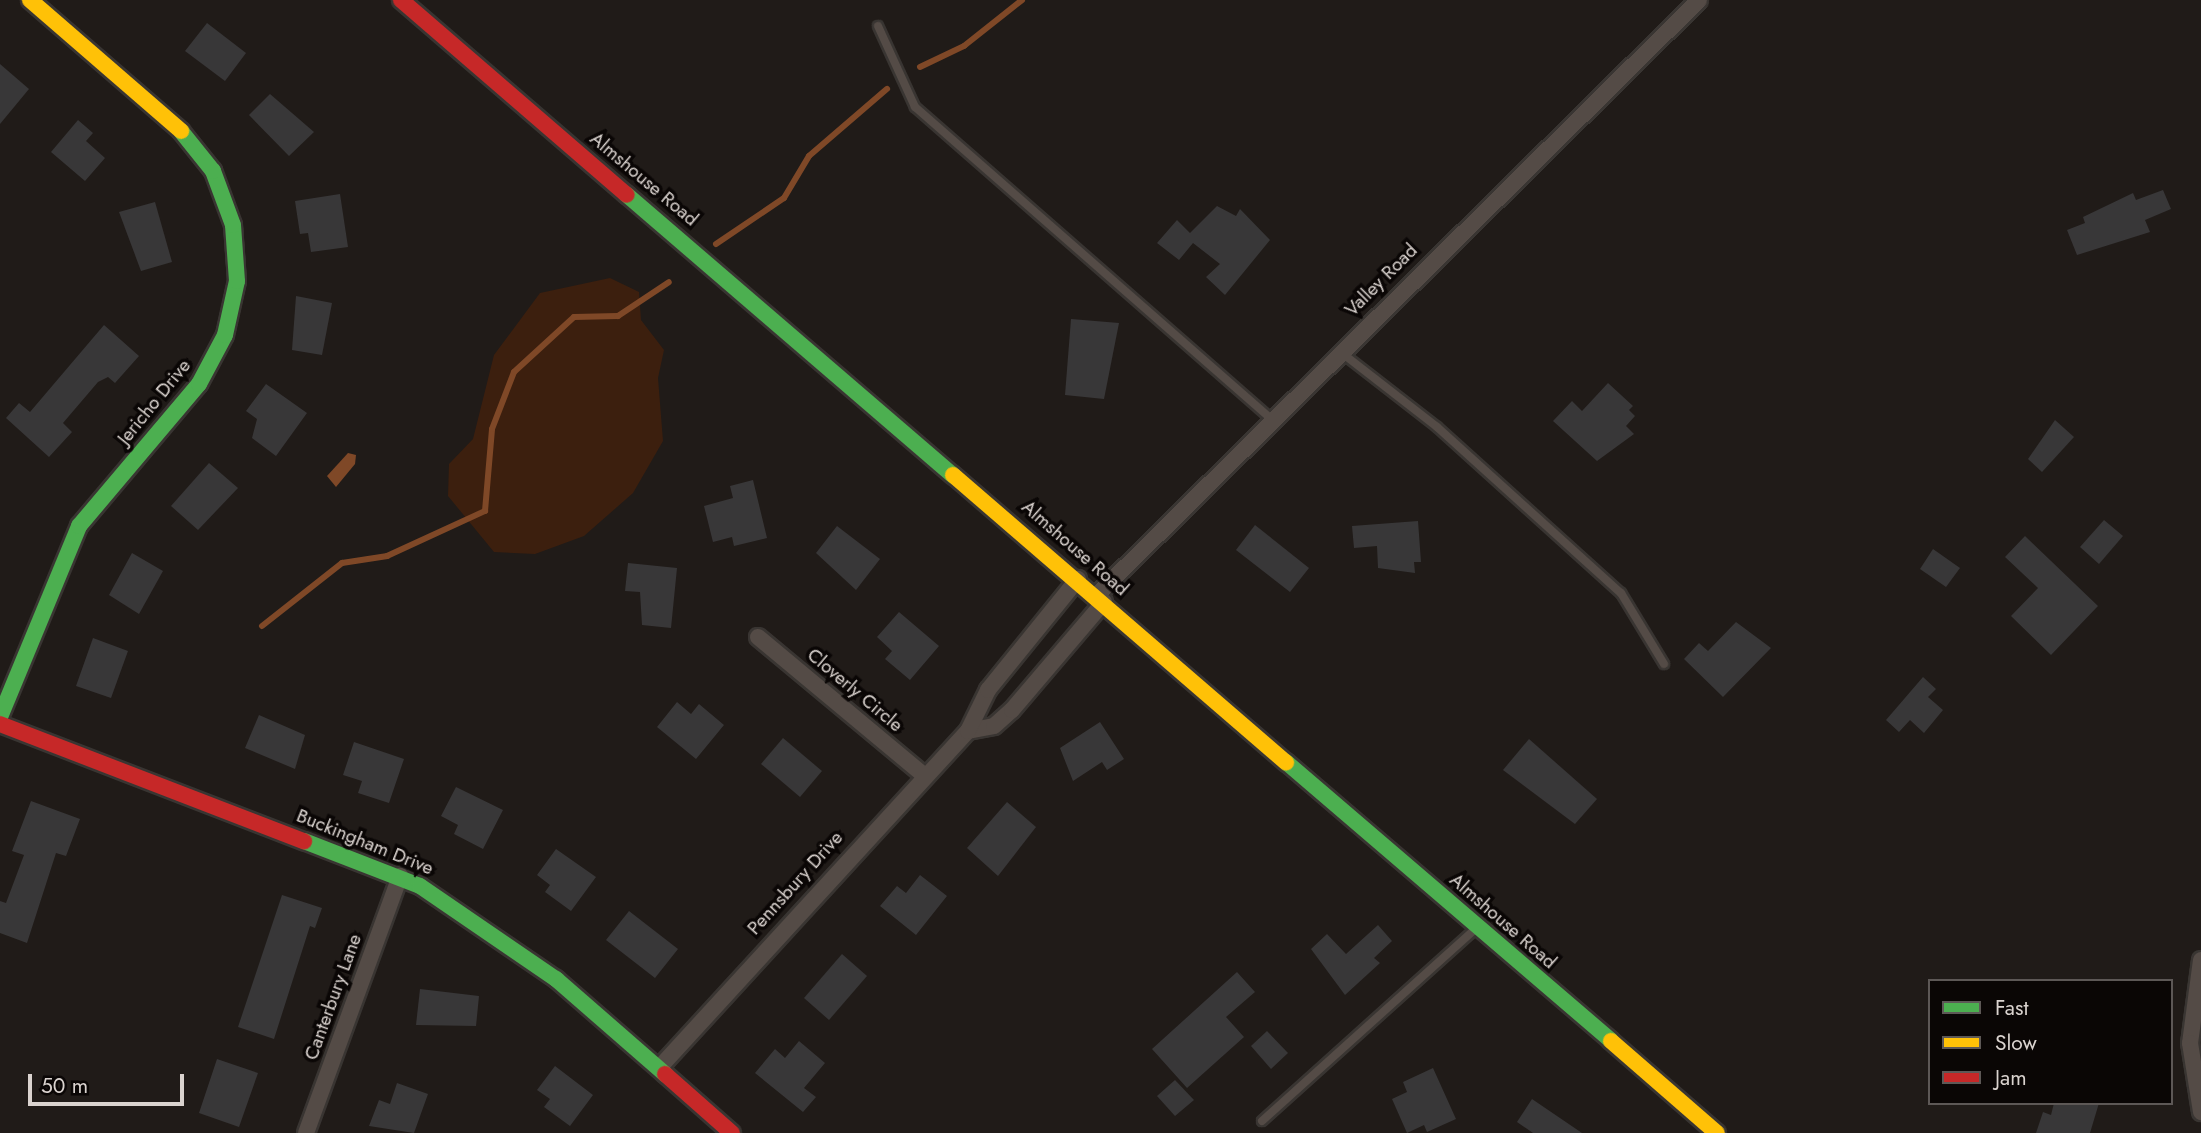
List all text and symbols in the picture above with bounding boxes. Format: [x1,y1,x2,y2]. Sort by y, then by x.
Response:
street label: Almshouse Road [585,127,703,231]
street label: Valley Road [1340,239,1422,321]
street label: Jericho Drive [113,355,195,449]
street label: Almshouse Road [1017,495,1133,601]
street label: Cloverly Circle [803,643,907,737]
street label: Buckingham Drive [293,804,437,880]
street label: Pennsbury Drive [743,827,847,939]
street label: Almshouse Road [1445,868,1561,974]
street label: Canterbury Lane [300,931,366,1063]
legend [1928,979,2173,1105]
text: Fast [1995,993,2028,1023]
text: Slow [1995,1028,2037,1058]
scale bar [32,1060,187,1104]
text: Jam [1995,1063,2027,1093]
text: 50 m [41,1071,88,1101]

